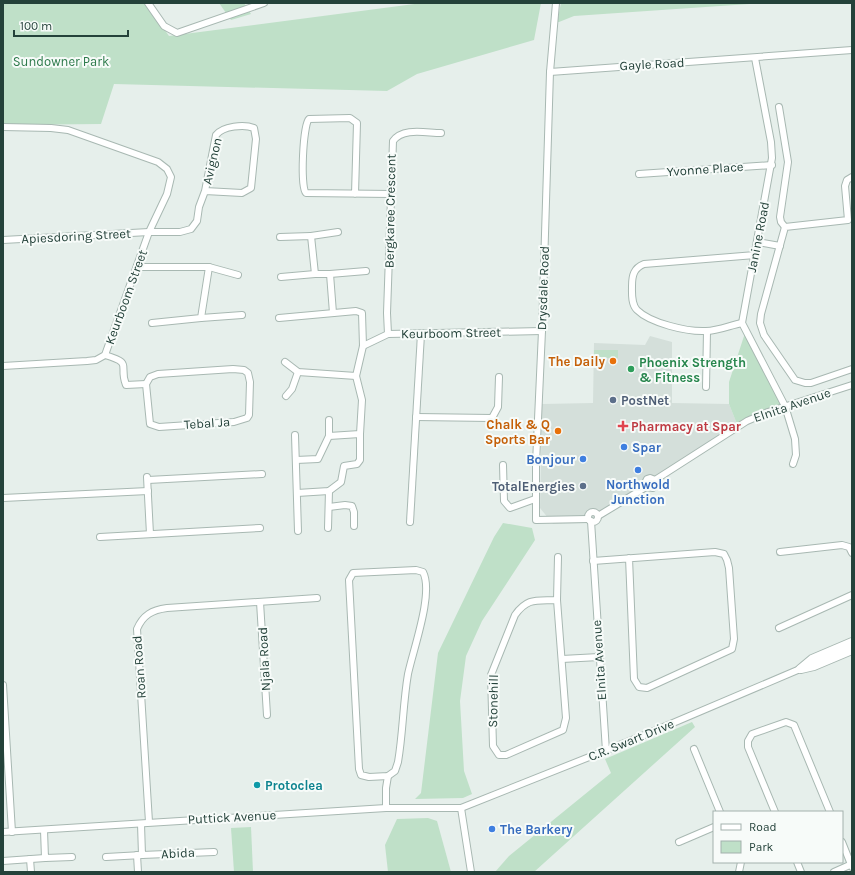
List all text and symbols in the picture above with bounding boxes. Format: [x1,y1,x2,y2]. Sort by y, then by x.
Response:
scale bar [14,12,128,38]
text: 100 m [20,19,52,33]
park label: Sundowner Park [13,54,109,69]
street label: Gayle Road [619,55,685,73]
street label: Avignon [199,136,225,186]
street label: Bergkaree Crescent [382,154,398,268]
street label: Yvonne Place [666,159,744,179]
street label: Janine Road [744,200,772,274]
street label: Apiesdoring Street [21,226,131,246]
street label: Drysdale Road [534,246,552,330]
street label: Keurboom Street [102,247,150,347]
street label: Keurboom Street [401,325,501,341]
place label: The Daily [549,354,605,369]
place label: Phoenix Strength & Fitness [639,355,746,385]
marker: The Daily [608,356,618,366]
marker: Phoenix Strength & Fitness [626,364,636,374]
street label: Elnita Avenue [751,385,833,425]
place label: PostNet [621,393,669,408]
marker: PostNet [608,395,618,405]
street label: Tebal Ja [183,414,231,432]
place label: Chalk & Q Sports Bar [485,417,551,447]
place label: Pharmacy at Spar [631,419,742,434]
marker: Pharmacy at Spar [618,421,628,431]
marker: Chalk & Q Sports Bar [553,426,563,436]
place label: Spar [632,440,662,455]
marker: Spar [619,442,629,452]
place label: Bonjour [526,452,576,467]
marker: Bonjour [578,454,588,464]
marker: Northwold Junction [633,465,643,475]
place label: Northwold Junction [606,477,670,507]
place label: TotalEnergies [492,479,575,494]
marker: TotalEnergies [578,481,588,491]
street label: Elnita Avenue [589,619,609,701]
street label: Njala Road [255,627,273,691]
street label: Roan Road [129,635,149,699]
street label: Stonehill [485,674,501,728]
street label: C.R. Swart Drive [586,716,676,764]
place label: Protoclea [265,778,323,793]
marker: Protoclea [252,780,262,790]
street label: Puttick Avenue [187,807,277,827]
legend [713,811,843,863]
text: Road [749,820,777,834]
place label: The Barkery [500,822,573,837]
marker: The Barkery [487,824,497,834]
text: Park [749,840,774,854]
street label: Abida [161,845,195,861]

